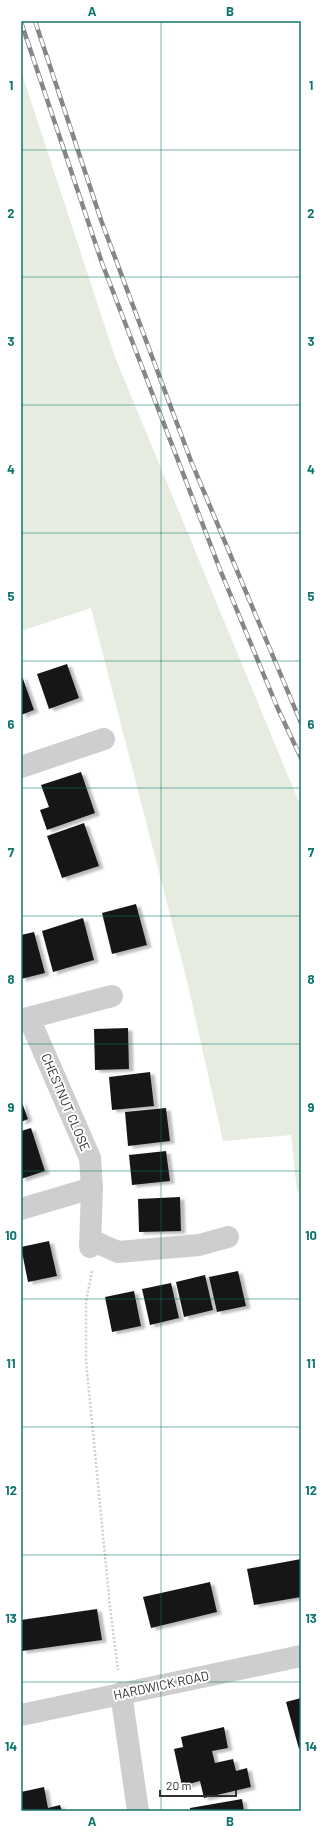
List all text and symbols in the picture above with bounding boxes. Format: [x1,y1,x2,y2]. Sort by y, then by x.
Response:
text: A [88,3,97,19]
text: B [226,3,234,19]
text: 1 [9,77,13,93]
text: 1 [309,77,313,93]
text: 2 [7,205,15,221]
text: 2 [307,205,315,221]
text: 3 [7,333,15,349]
text: 3 [307,333,315,349]
text: 4 [7,461,15,477]
text: 4 [307,461,315,477]
text: 5 [7,588,15,604]
text: 5 [307,588,315,604]
text: 6 [8,716,15,732]
text: 6 [308,716,315,732]
text: 7 [8,844,15,860]
text: 7 [308,844,315,860]
text: 8 [7,971,15,987]
text: 8 [307,971,315,987]
street label: CHESTNUT CLOSE [38,1051,94,1154]
text: 9 [8,1099,15,1115]
text: 9 [308,1099,315,1115]
text: 10 [5,1227,17,1243]
text: 10 [305,1227,317,1243]
text: 11 [6,1355,16,1371]
text: 11 [306,1355,316,1371]
text: 12 [5,1482,17,1498]
text: 12 [305,1482,317,1498]
text: 13 [5,1610,17,1626]
text: 13 [305,1610,317,1626]
street label: HARDWICK ROAD [112,1667,210,1703]
text: 14 [5,1738,17,1754]
text: 14 [305,1738,317,1754]
scale bar [160,1772,236,1798]
text: 20 m [166,1778,192,1792]
text: A [88,1813,97,1829]
text: B [226,1813,234,1829]

